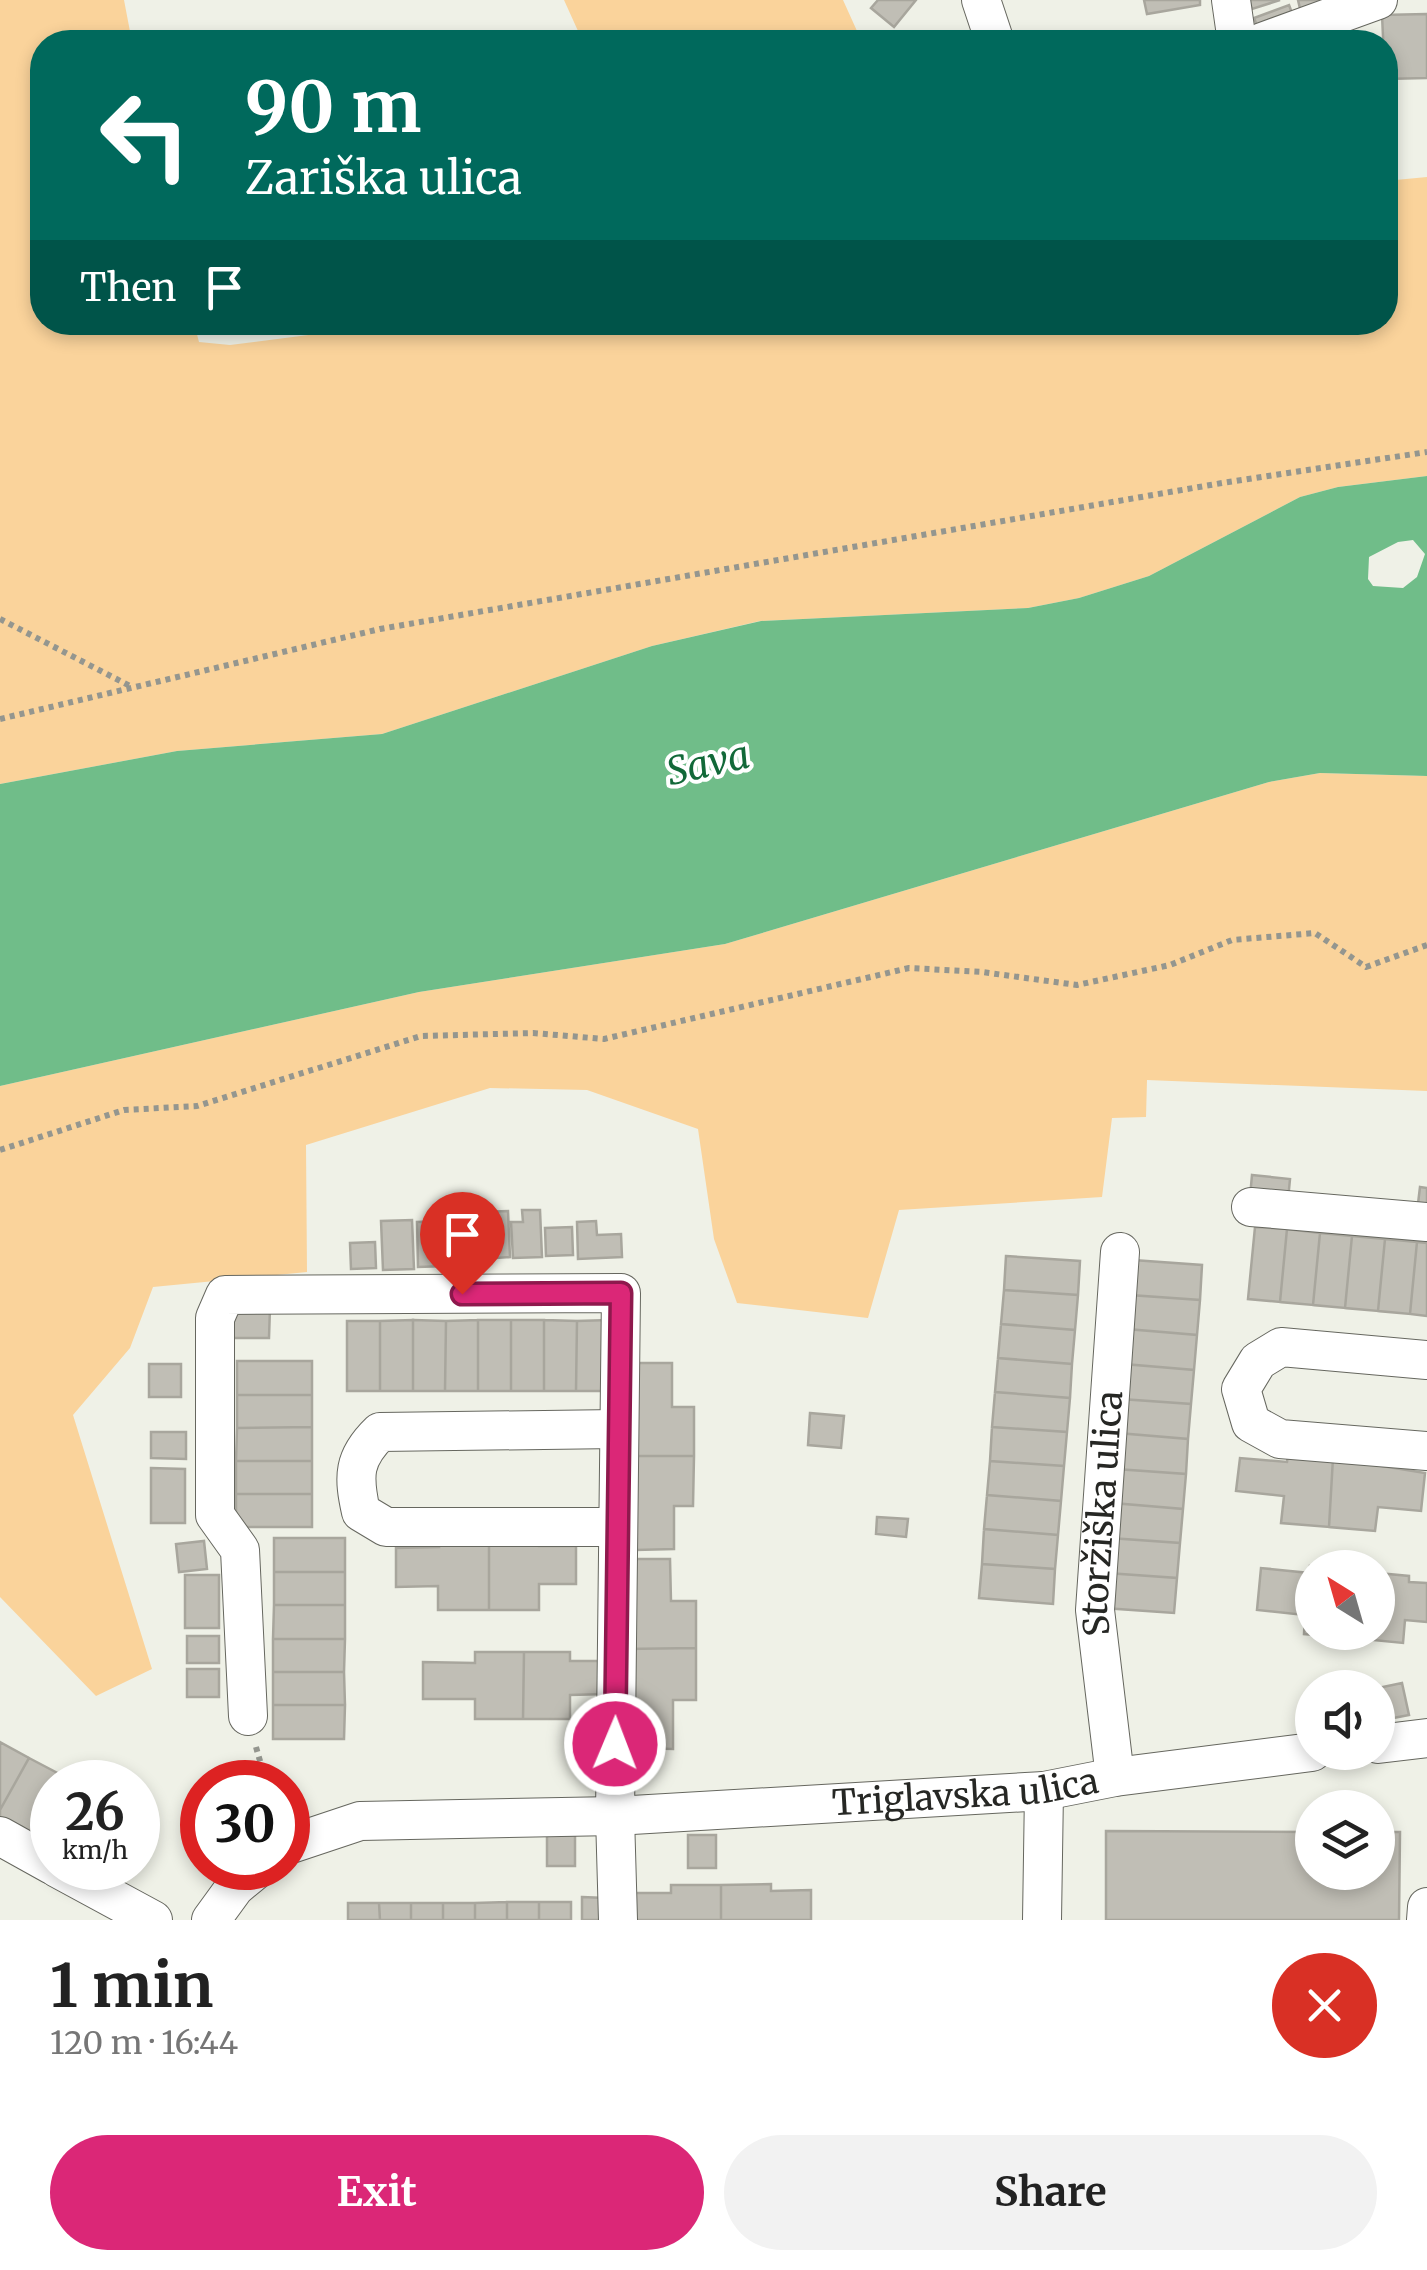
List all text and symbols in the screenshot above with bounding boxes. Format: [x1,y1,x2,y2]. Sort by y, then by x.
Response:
text: 90 m [245,63,422,151]
icon: left [80,70,210,200]
text: Zariška ulica [245,150,522,206]
icon: arrive [197,260,252,315]
text: Then [80,264,177,311]
water label: Sava [662,731,754,795]
pin [420,1192,505,1295]
icon: arrive [435,1207,490,1262]
street label: Storžiška ulica [1073,1389,1132,1639]
north arrow [1295,1550,1395,1650]
map controls [1295,1550,1395,1890]
button: sound [1295,1670,1395,1770]
position arrow [563,1692,667,1796]
street label: Triglavska ulica [831,1759,1102,1825]
speed limit sign: 30 [180,1760,310,1890]
text: 26 [65,1781,125,1844]
button: layers [1295,1790,1395,1890]
text: km/h [62,1834,128,1866]
text: 1 min [50,1948,213,2023]
button: close [1272,1953,1377,2058]
text: 120 m · 16:44 [50,2023,238,2063]
button: Exit [50,2135,704,2250]
button: Share [724,2135,1377,2250]

